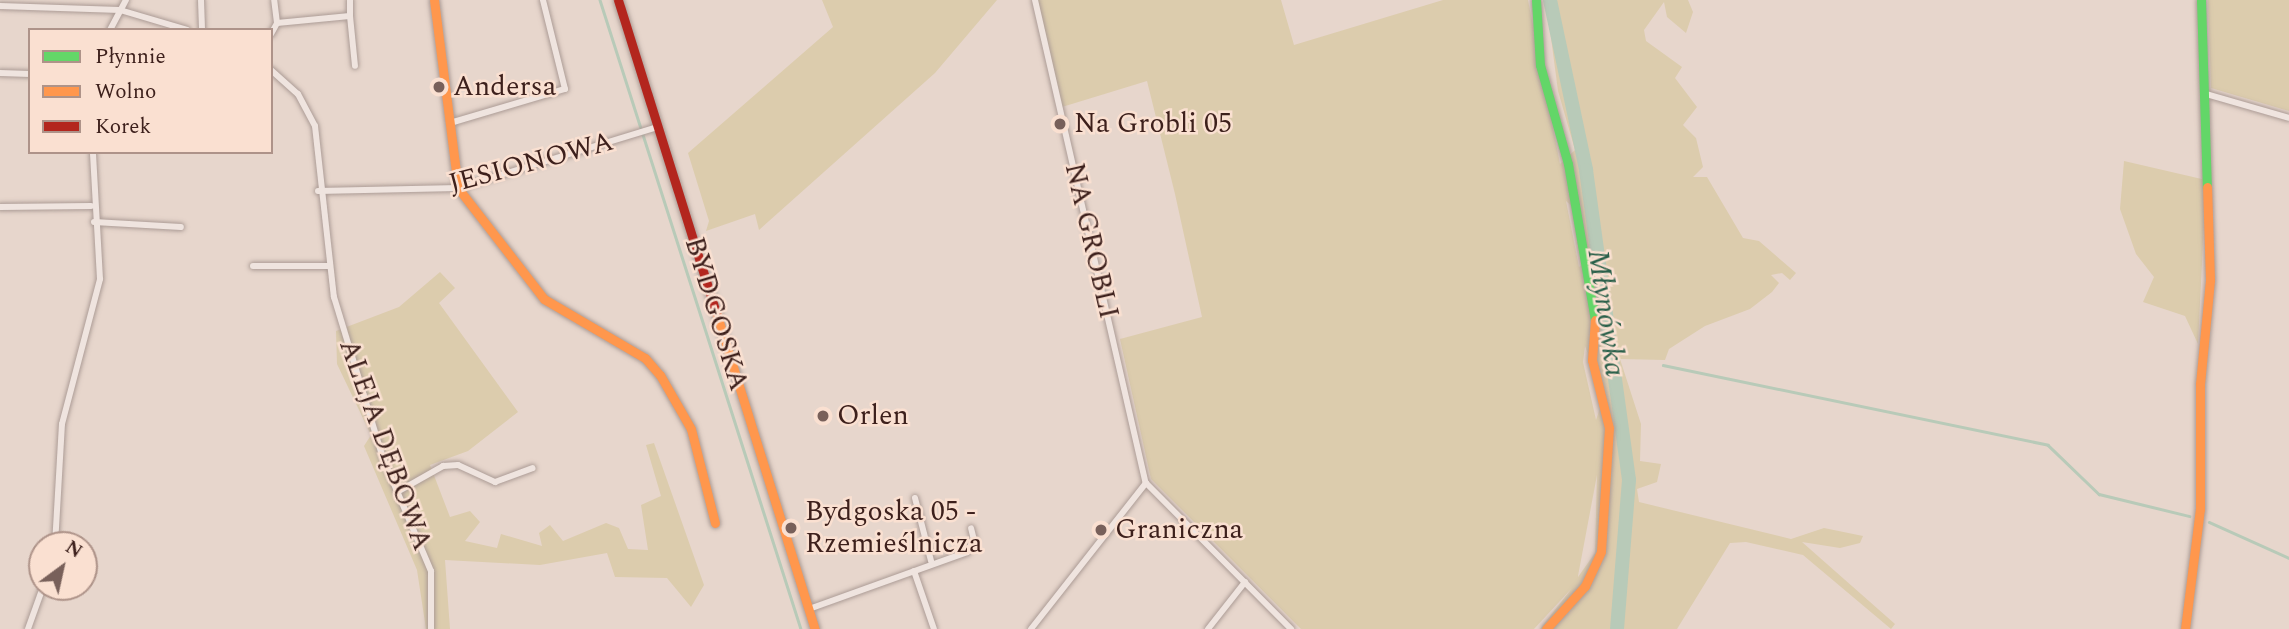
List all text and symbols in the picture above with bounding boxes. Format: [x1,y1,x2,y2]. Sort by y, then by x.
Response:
legend [28,28,273,154]
text: Płynnie [95,41,166,73]
place label: Andersa [453,70,556,104]
text: Wolno [95,76,156,108]
marker: Andersa [431,79,447,95]
place label: Na Grobli 05 [1074,107,1232,141]
text: Korek [95,111,151,143]
marker: Na Grobli 05 [1052,116,1068,132]
street label: JESIONOWA [445,125,617,201]
street label: NA GROBLI [1057,160,1125,322]
street label: BYDGOSKA [677,233,755,395]
water label: Młynówka [1579,247,1633,379]
street label: ALEJA DĘBOWA [331,335,439,555]
place label: Orlen [837,399,909,433]
marker: Orlen [815,408,831,424]
place label: Bydgoska 05 - Rzemieślnicza [805,495,983,561]
place label: Graniczna [1115,513,1243,547]
marker: Bydgoska 05 - Rzemieślnicza [783,520,799,536]
marker: Graniczna [1093,522,1109,538]
north arrow [28,531,98,601]
text: N [59,533,88,566]

